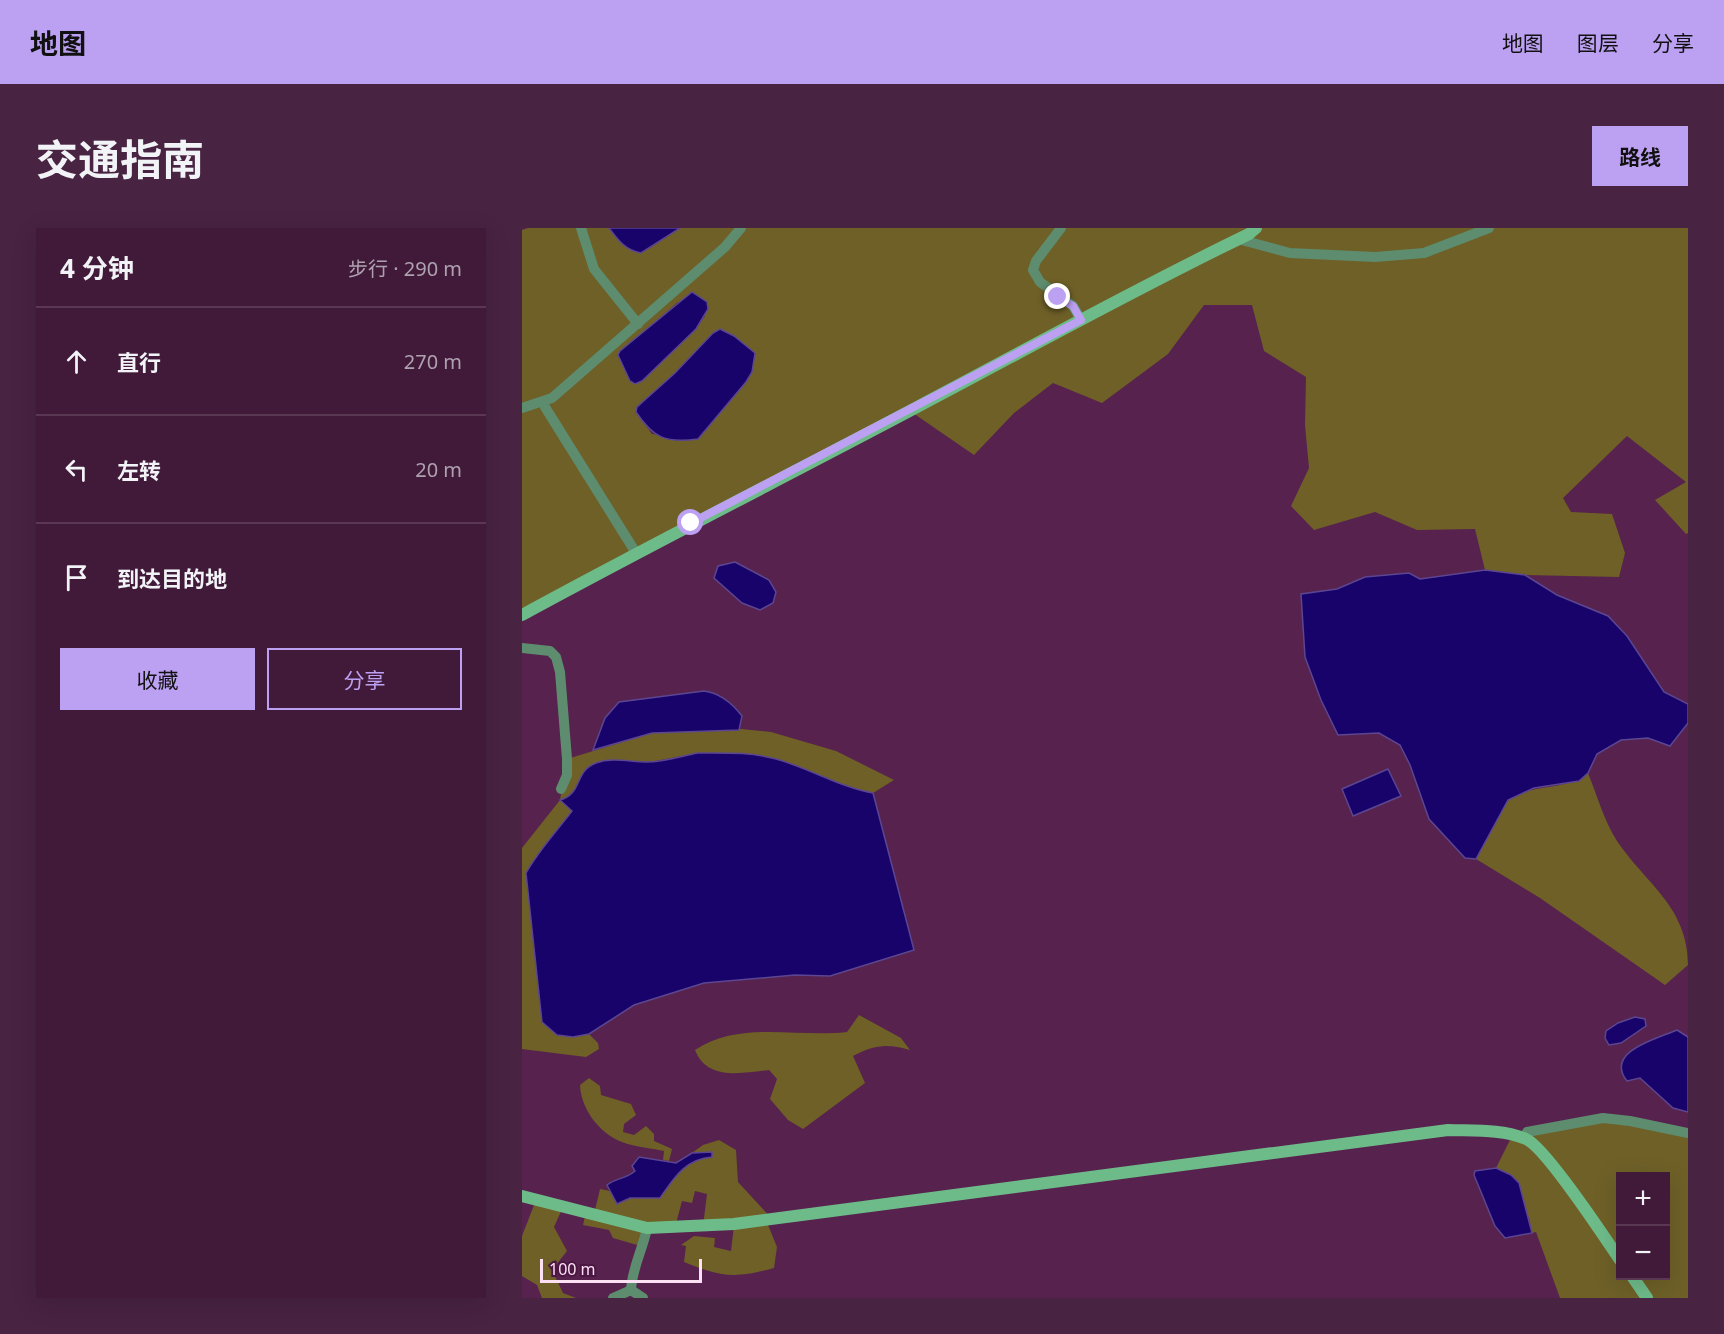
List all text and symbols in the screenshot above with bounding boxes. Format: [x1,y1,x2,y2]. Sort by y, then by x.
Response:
text: 地图 [30,24,86,62]
text: 地图 [1502,29,1544,57]
text: 图层 [1577,29,1619,57]
text: 分享 [1652,29,1694,57]
button: 路线 [1592,126,1688,186]
text: 交通指南 [36,130,204,187]
text: 4 分钟 [60,250,134,286]
text: 步行 · 290 m [348,255,462,282]
route end [1044,283,1070,309]
icon: ahead [60,345,93,378]
text: 直行 [117,347,161,377]
text: 270 m [404,348,462,375]
icon: left [60,453,93,486]
text: 左转 [117,455,161,485]
text: 20 m [415,456,462,483]
route start [677,509,703,535]
icon: arrive [60,561,93,594]
text: 到达目的地 [117,563,227,593]
button: 收藏 [60,648,255,710]
button: 分享 [267,648,462,710]
map controls [1616,1172,1670,1280]
button: + [1616,1172,1670,1226]
button: − [1616,1226,1670,1280]
scale bar [540,1256,702,1284]
text: 100 m [549,1258,596,1280]

